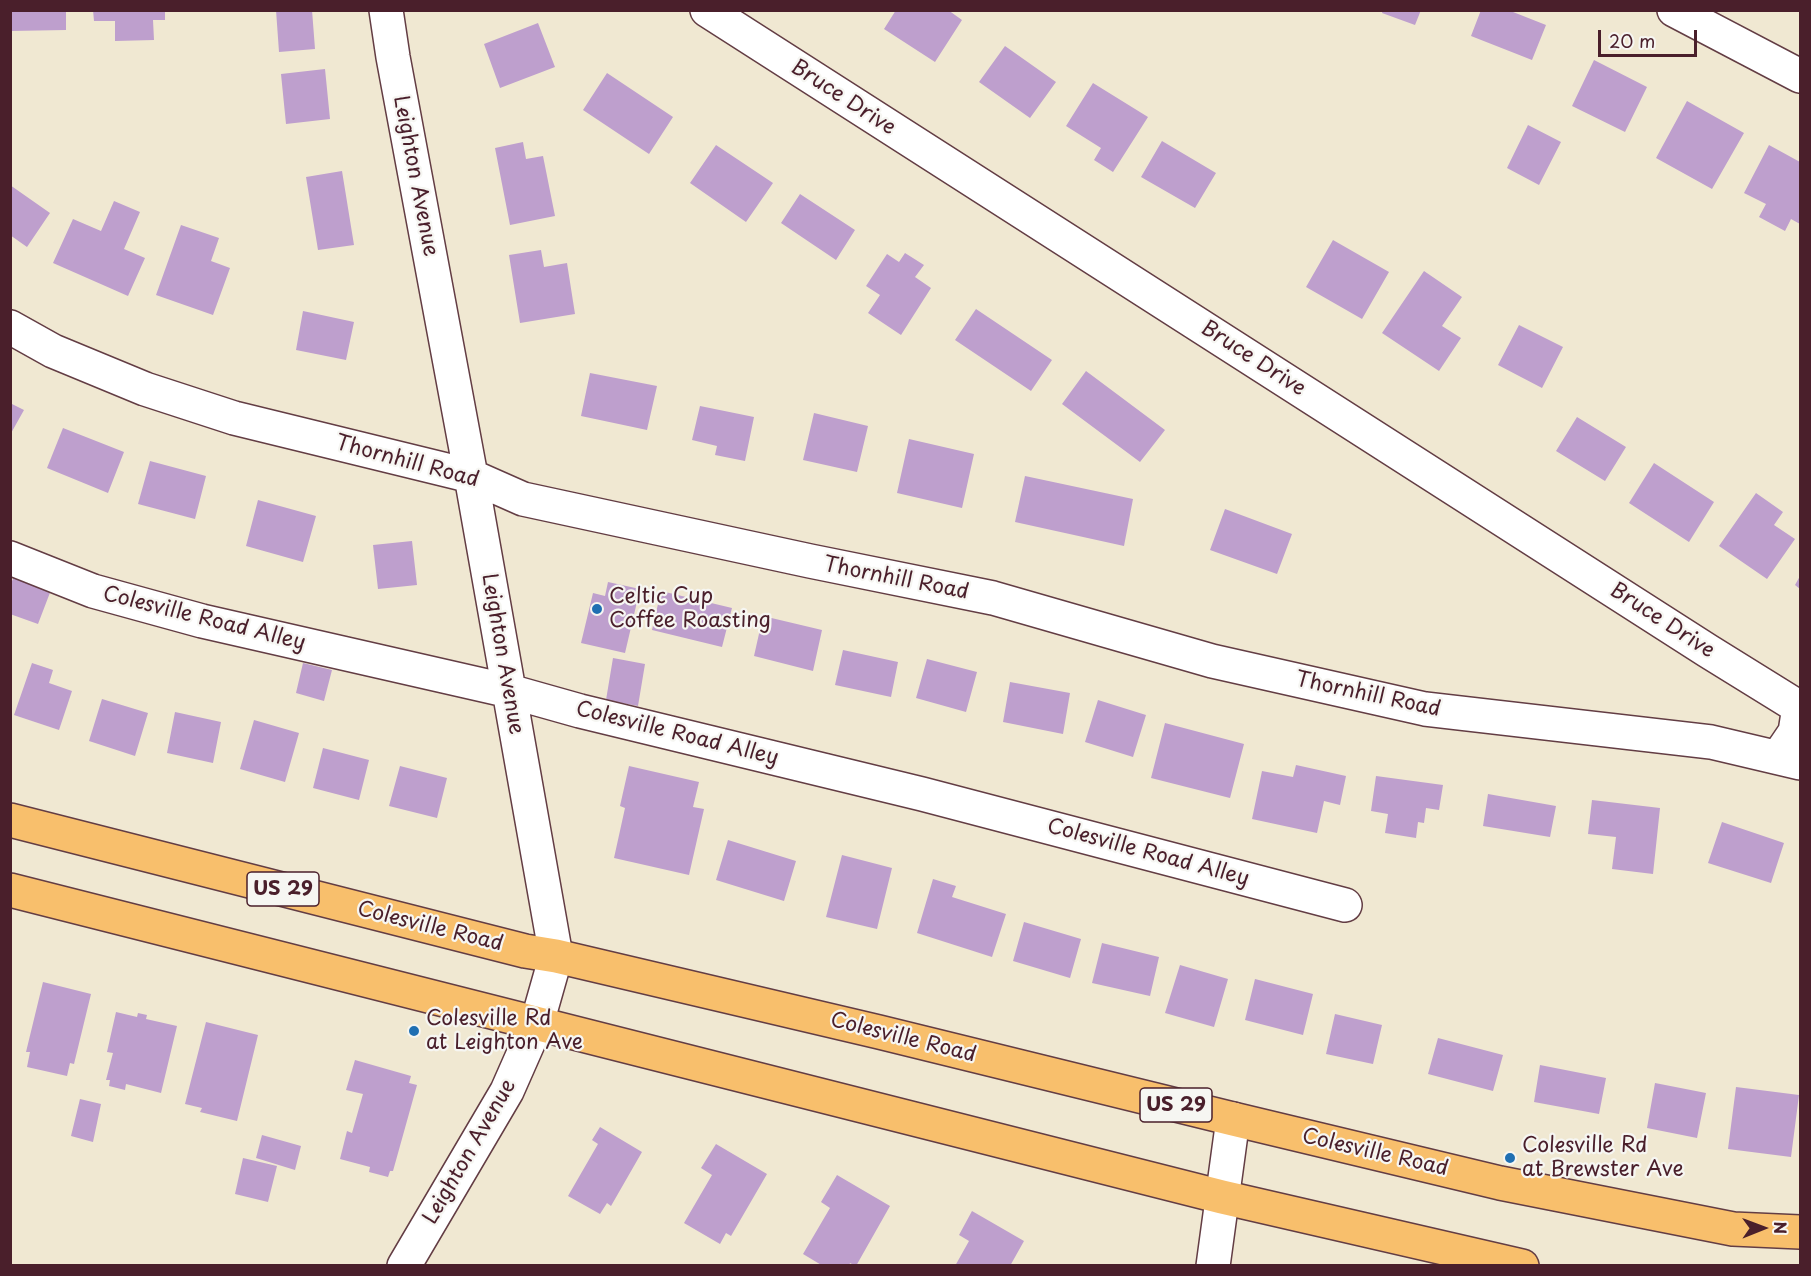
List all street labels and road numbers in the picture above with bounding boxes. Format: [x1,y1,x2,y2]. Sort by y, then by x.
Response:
street label: Bruce Drive [786,55,900,141]
street label: Leighton Avenue [387,93,443,259]
street label: Bruce Drive [1196,316,1310,402]
street label: Thornhill Road [332,431,482,493]
street label: Thornhill Road [821,553,971,605]
street label: Leighton Avenue [475,571,529,737]
street label: Bruce Drive [1605,578,1719,664]
street label: Colesville Road Alley [100,582,308,656]
street label: Thornhill Road [1293,667,1443,723]
street label: Colesville Road Alley [573,697,781,771]
street label: Colesville Road Alley [1044,814,1252,892]
road number: US 29 [247,872,319,906]
street label: Colesville Road [354,897,506,957]
street label: Colesville Road [827,1008,979,1068]
street label: Leighton Avenue [418,1075,522,1229]
road number: US 29 [1140,1088,1212,1122]
street label: Colesville Road [1299,1124,1451,1182]

